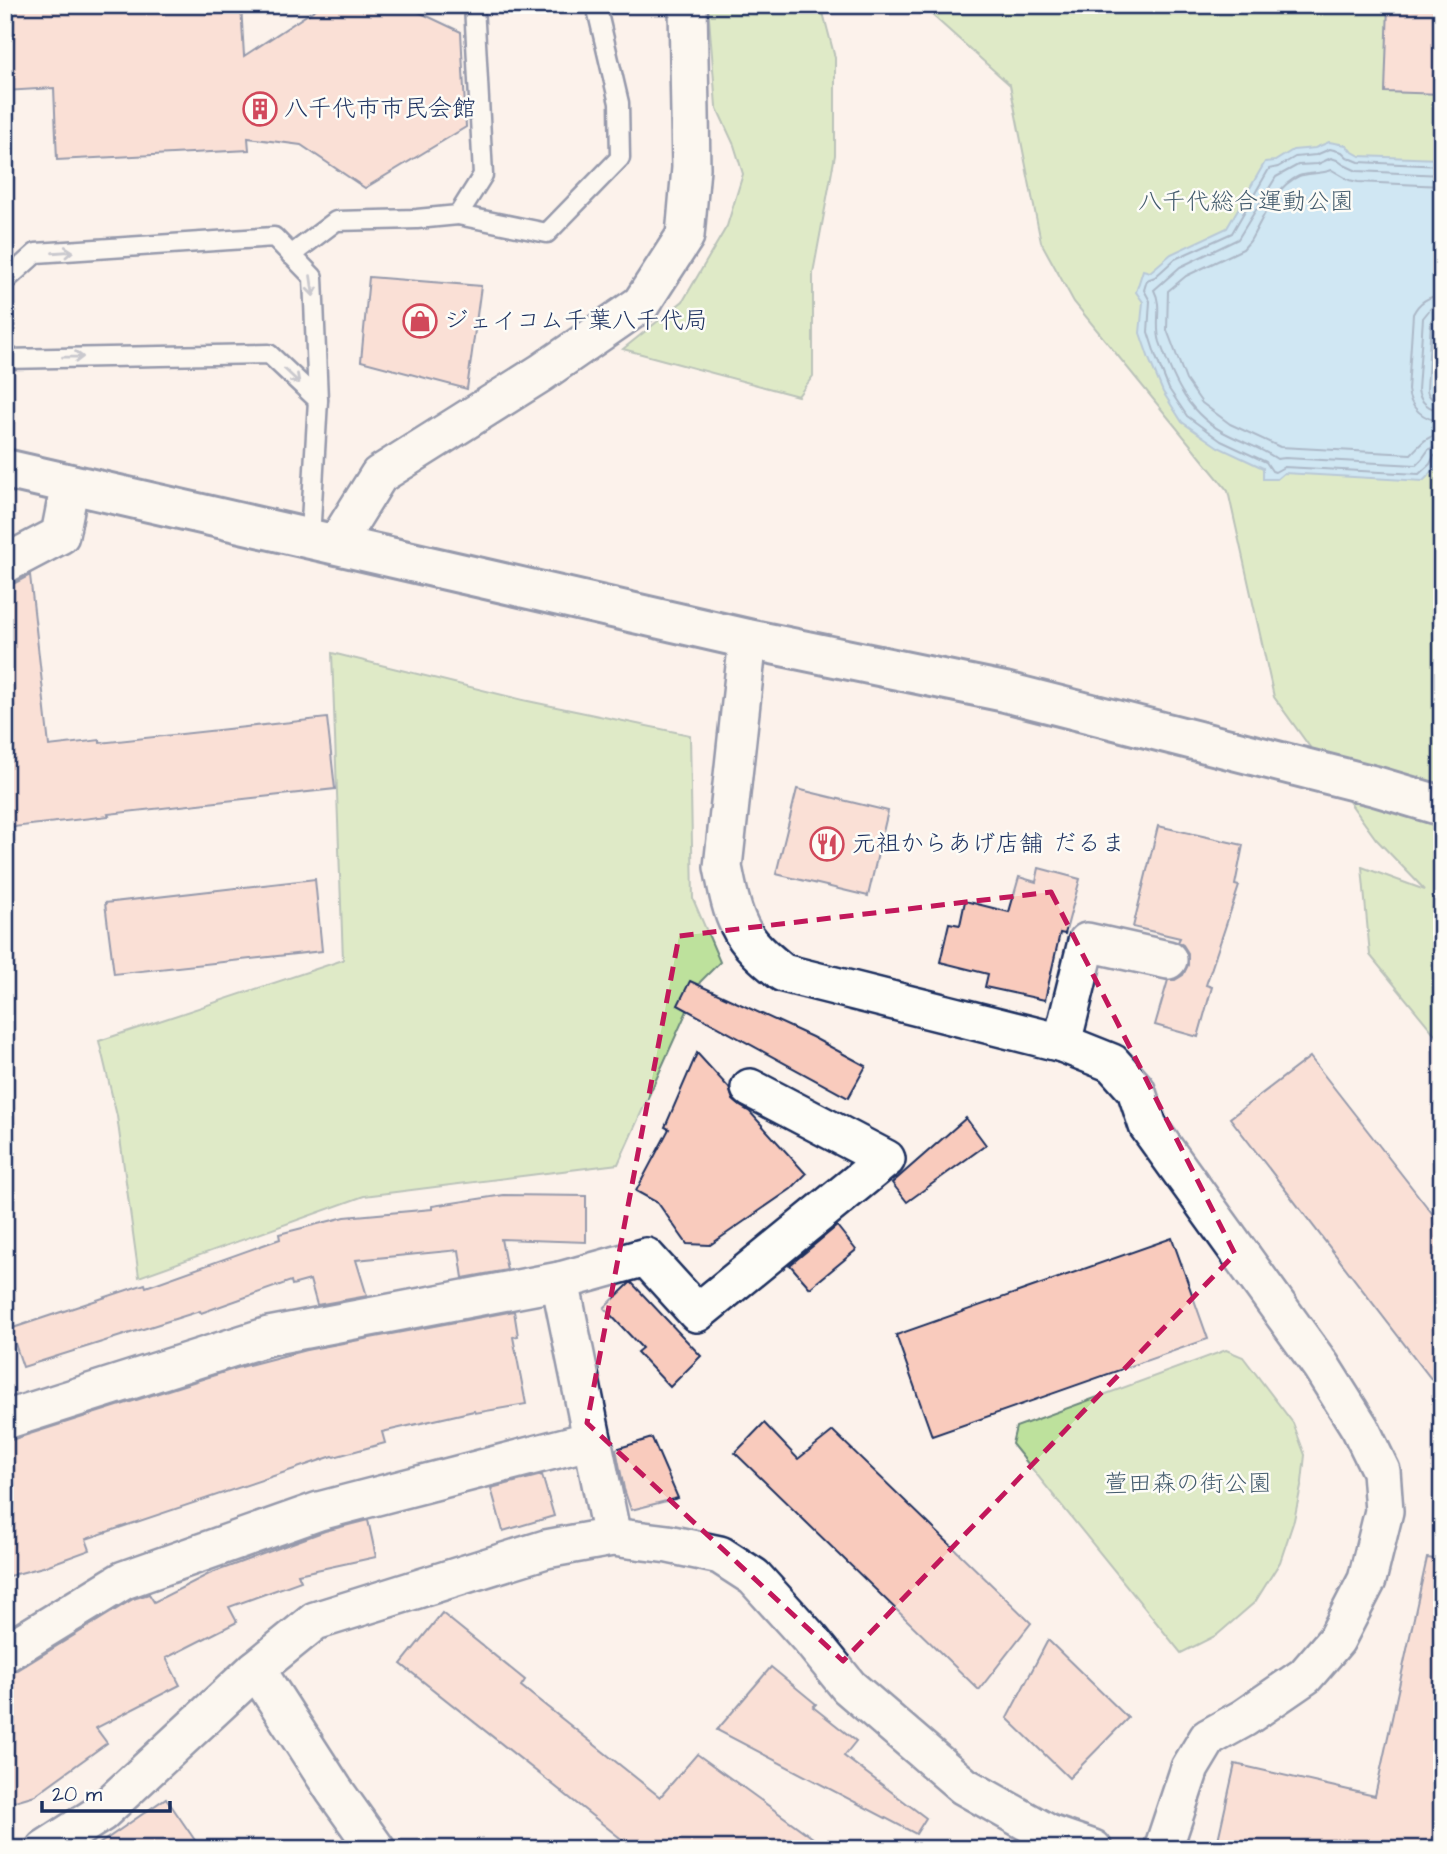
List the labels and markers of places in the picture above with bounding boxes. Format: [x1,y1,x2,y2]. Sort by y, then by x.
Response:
building icon: 八千代市市民会館 [241,90,279,128]
place label: 八千代市市民会館 [284,92,476,126]
shop icon: ジェイコム千葉八千代局 [401,302,439,340]
place label: ジェイコム千葉八千代局 [444,304,708,338]
restaurant icon: 元祖からあげ店舗 だるま [808,825,846,863]
place label: 元祖からあげ店舗 だるま [852,827,1125,861]

